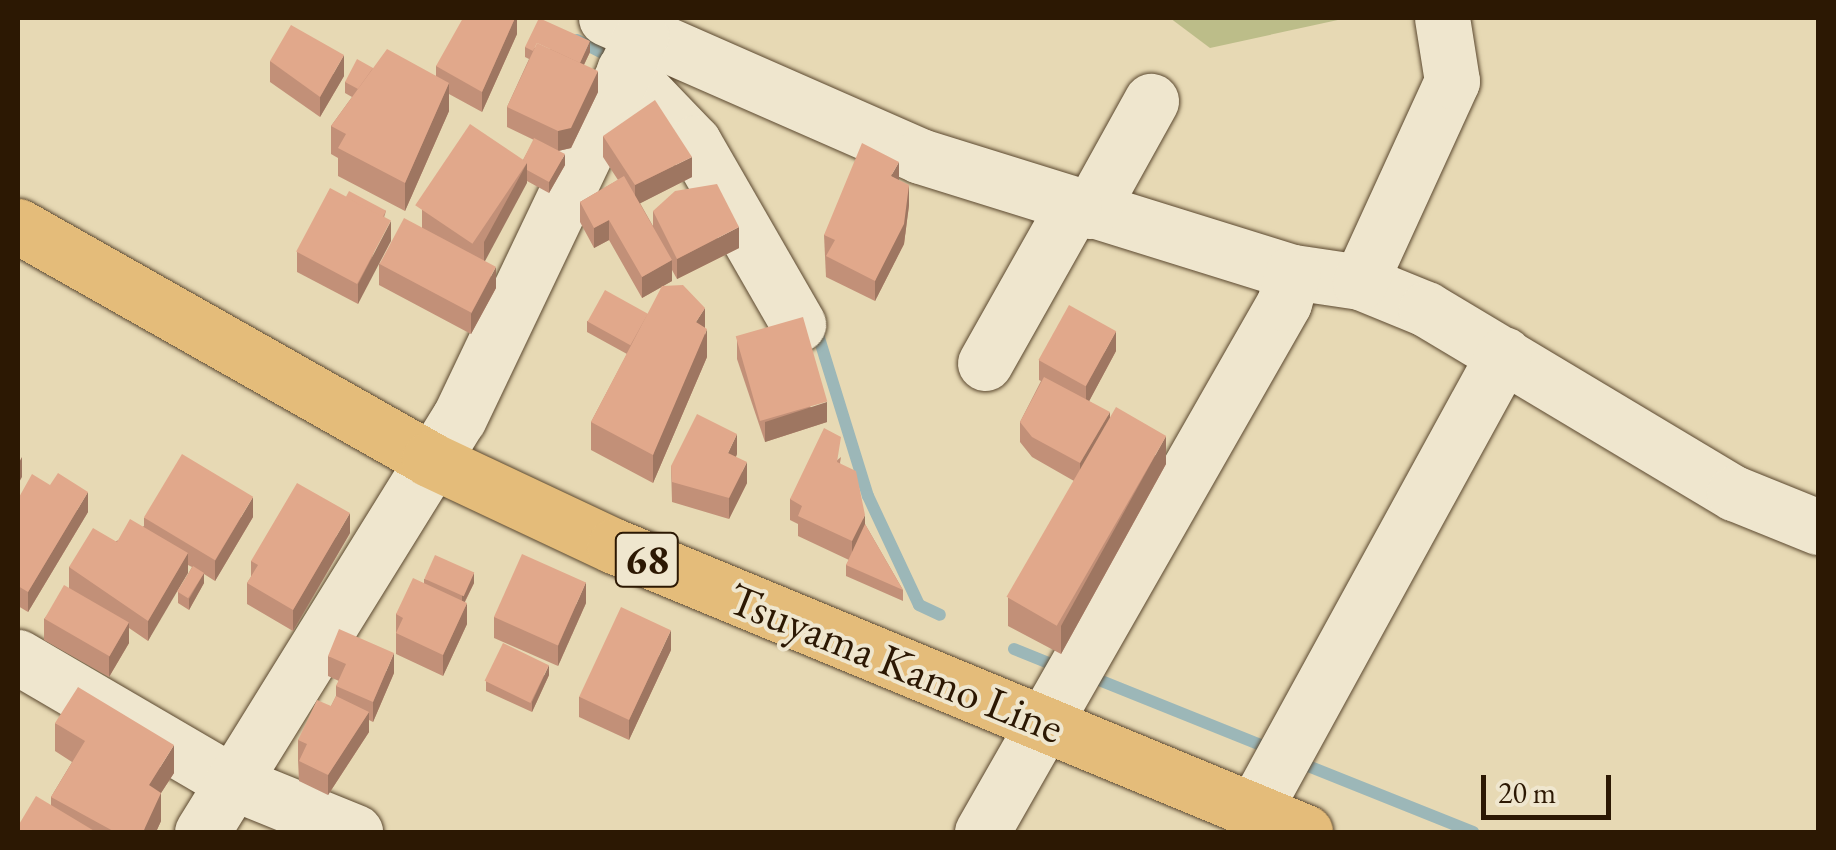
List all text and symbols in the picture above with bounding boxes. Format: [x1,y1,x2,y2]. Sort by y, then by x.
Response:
road number: 68 [614,523,680,597]
street label: Tsuyama Kamo Line [721,571,1071,755]
scale bar [1486,755,1616,817]
text: 20 m [1498,773,1556,812]

